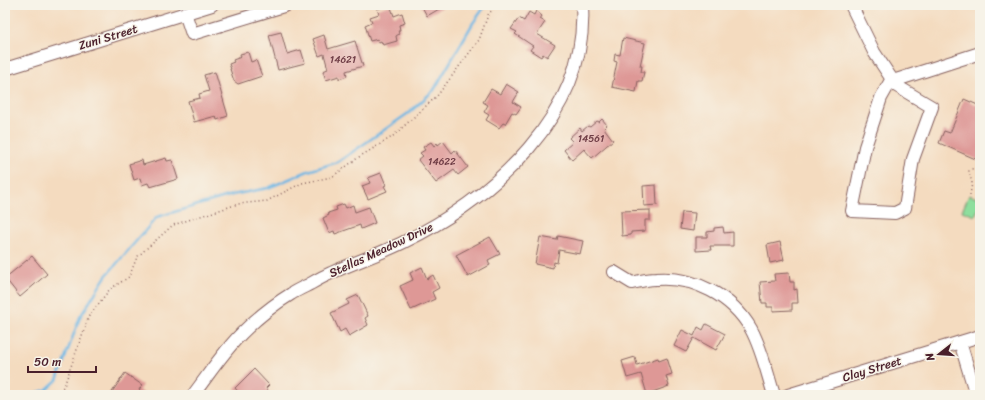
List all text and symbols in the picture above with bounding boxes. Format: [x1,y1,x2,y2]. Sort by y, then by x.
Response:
street label: Zuni Street [76,18,140,56]
house number: 14621 [330,51,356,69]
house number: 14561 [578,130,604,148]
house number: 14622 [428,153,456,171]
street label: Stellas Meadow Drive [325,216,437,284]
north arrow [919,334,959,374]
scale bar [28,348,96,374]
street label: Clay Street [840,350,904,388]
text: N [920,350,940,364]
text: 50 m [34,351,61,373]

